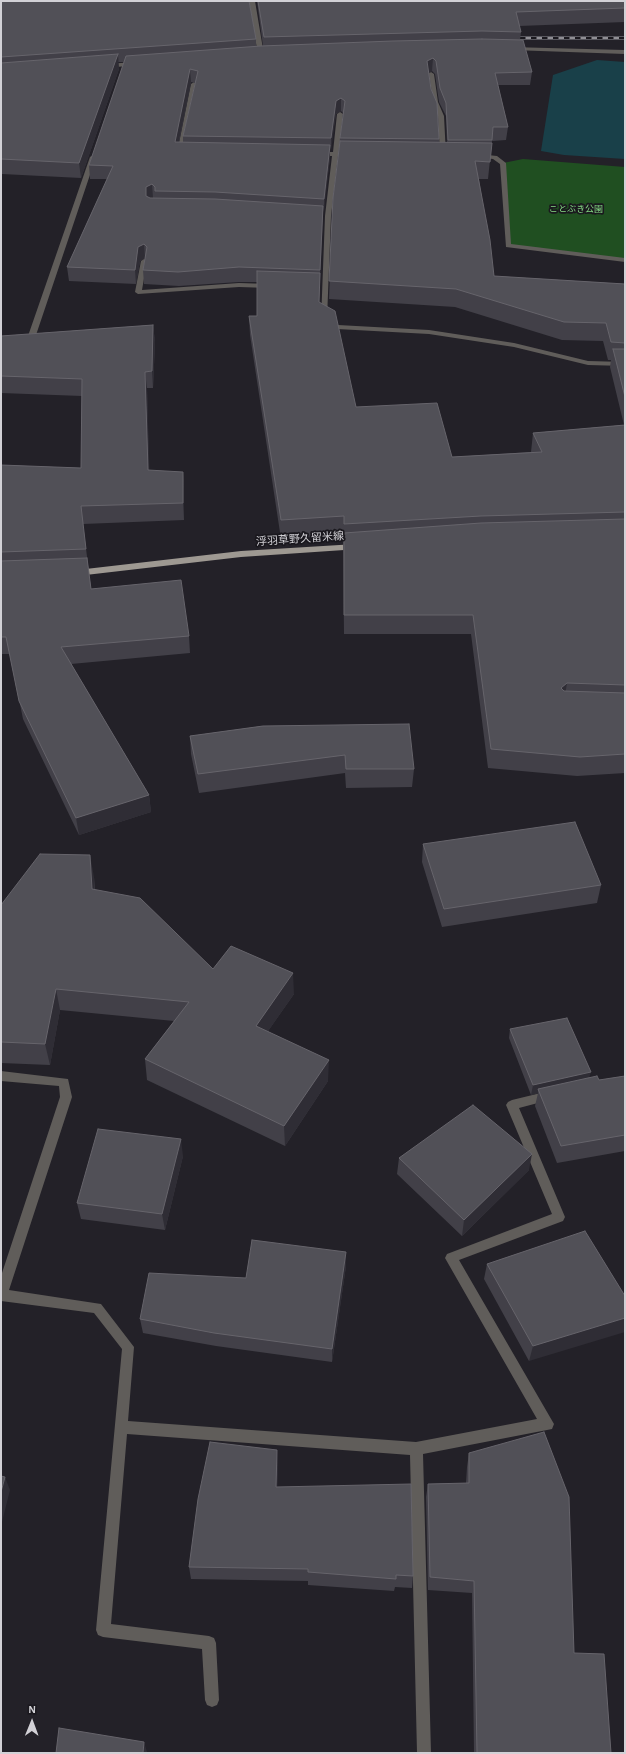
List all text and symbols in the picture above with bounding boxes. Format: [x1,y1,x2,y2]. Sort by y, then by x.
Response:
park label: ことぶき公園 [549,204,603,214]
street label: 浮羽草野久留米線 [256,529,344,549]
north arrow [12,1702,52,1742]
text: N [28,1704,36,1715]

